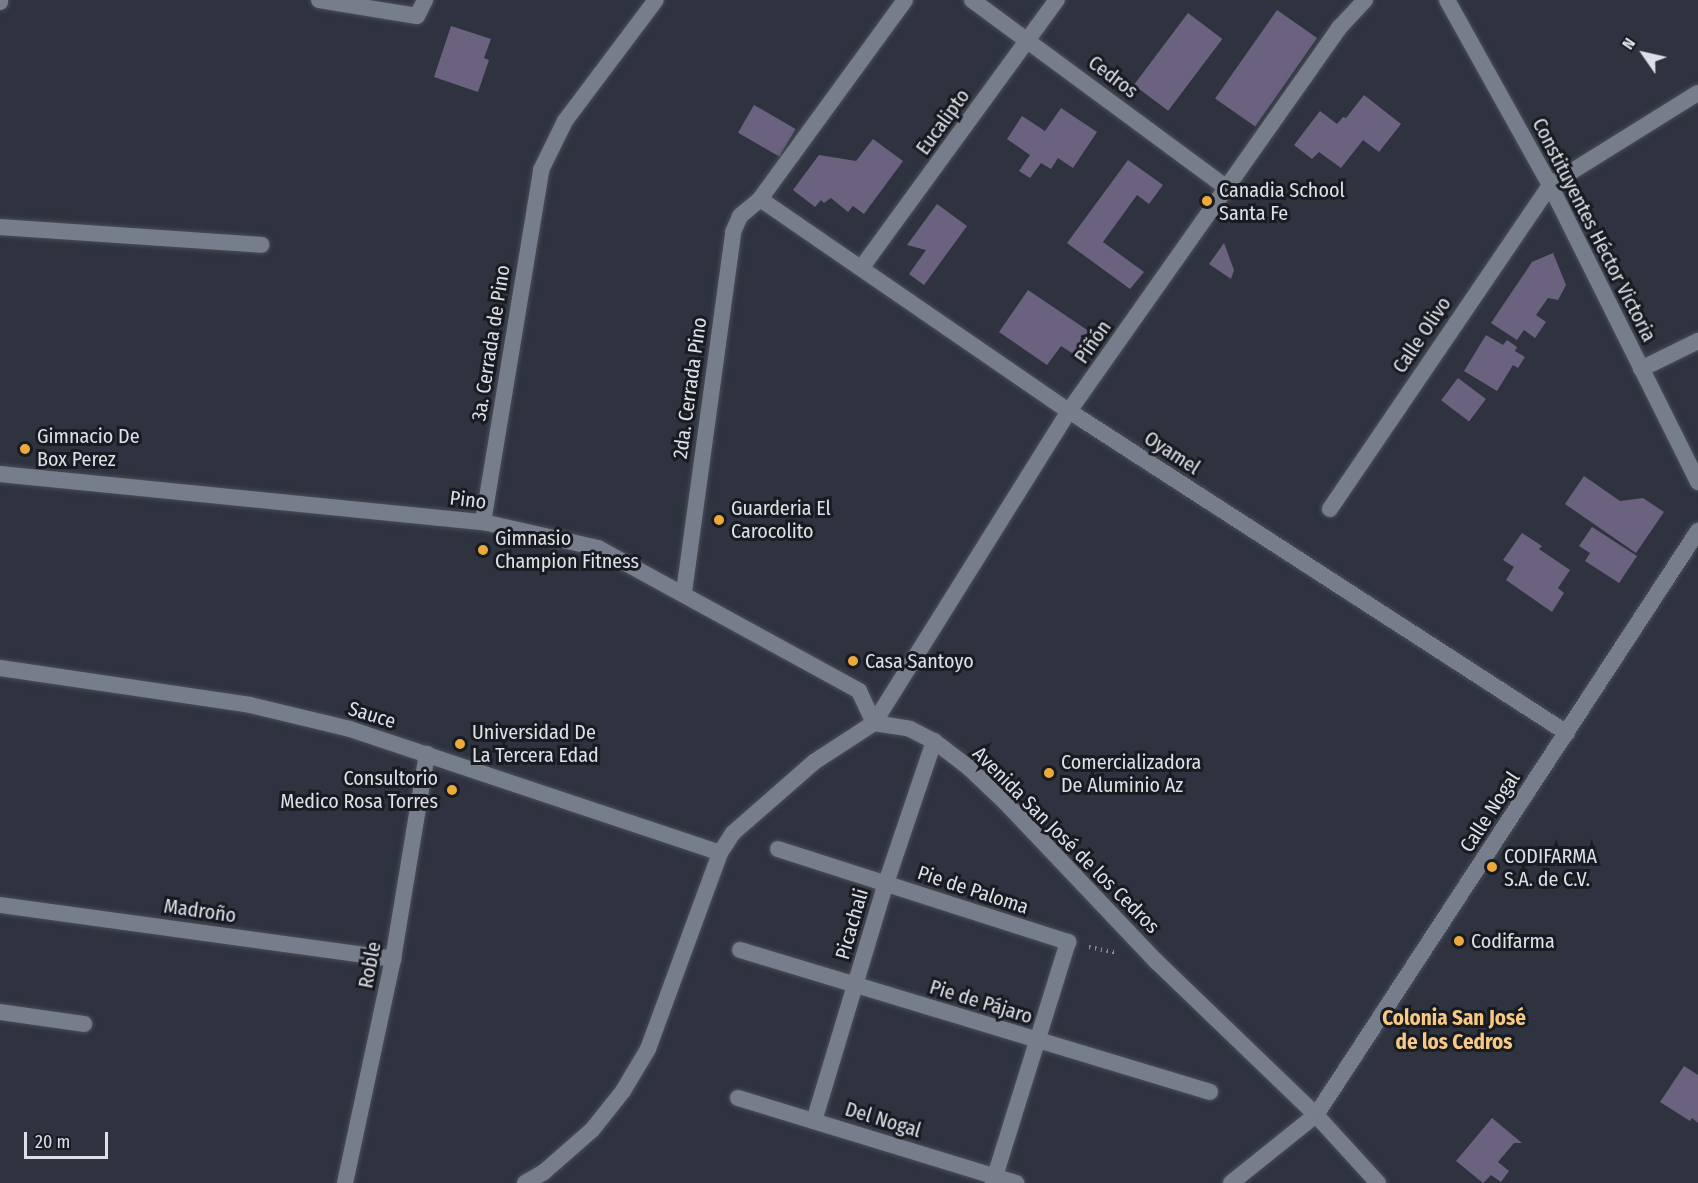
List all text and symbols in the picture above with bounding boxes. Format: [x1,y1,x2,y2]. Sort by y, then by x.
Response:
north arrow [1614,24,1674,84]
text: N [1618,34,1639,53]
street label: Cedros [1083,51,1143,103]
street label: Eucalipto [911,85,975,159]
street label: Constituyentes Héctor Victoria [1527,114,1661,346]
place label: Canadia School Santa Fe [1219,178,1345,225]
marker: Canadia School Santa Fe [1200,194,1214,208]
street label: 3a. Cerrada de Pino [467,263,515,423]
street label: Calle Olivo [1388,292,1456,378]
street label: 2da. Cerrada Pino [668,316,712,460]
street label: Piñón [1070,316,1116,368]
place label: Gimnacio De Box Perez [37,425,140,472]
street label: Oyamel [1140,426,1204,480]
marker: Gimnacio De Box Perez [18,442,32,456]
street label: Pino [448,486,488,514]
place label: Guarderia El Carocolito [731,496,831,543]
marker: Guarderia El Carocolito [712,513,726,527]
place label: Gimnasio Champion Fitness [495,526,639,573]
marker: Gimnasio Champion Fitness [476,543,490,557]
place label: Casa Santoyo [865,649,974,673]
marker: Casa Santoyo [846,654,860,668]
street label: Sauce [345,696,399,734]
place label: Universidad De La Tercera Edad [472,720,599,767]
marker: Universidad De La Tercera Edad [453,737,467,751]
street label: Avenida San José de los Cedros [968,742,1164,938]
place label: Comercializadora De Aluminio Az [1061,750,1201,797]
place label: Consultorio Medico Rosa Torres [280,766,438,813]
marker: Comercializadora De Aluminio Az [1042,766,1056,780]
street label: Calle Nogal [1455,767,1525,857]
marker: Consultorio Medico Rosa Torres [443,781,461,799]
place label: CODIFARMA S.A. de C.V. [1504,844,1597,891]
marker: CODIFARMA S.A. de C.V. [1485,860,1499,874]
street label: Pie de Paloma [914,861,1032,919]
street label: Picachali [830,886,874,962]
street label: Madroño [162,894,238,928]
place label: Codifarma [1471,929,1555,953]
marker: Codifarma [1452,934,1466,948]
street label: Roble [354,940,386,990]
street label: Pie de Pájaro [927,975,1035,1029]
district label: Colonia San José de los Cedros [1382,1005,1526,1055]
street label: Del Nogal [842,1097,924,1143]
scale bar [27,1120,111,1158]
text: 20 m [35,1131,70,1153]

